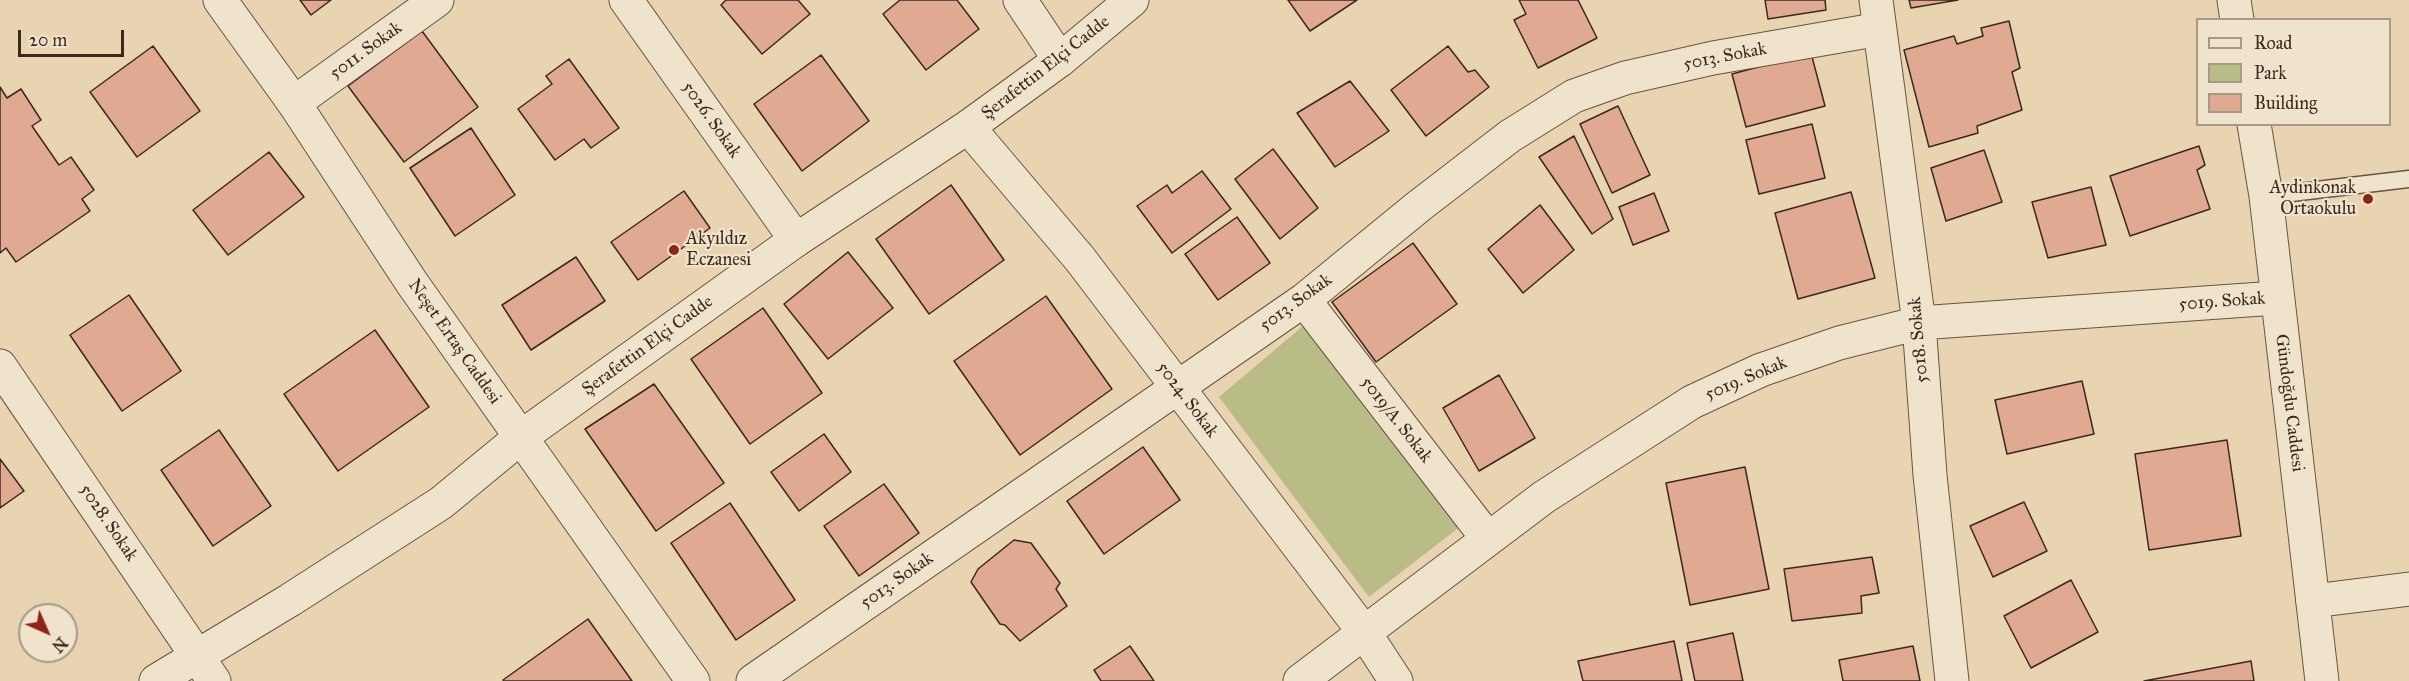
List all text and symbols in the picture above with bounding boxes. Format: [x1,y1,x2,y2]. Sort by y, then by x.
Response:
street label: Şerafettin Elçi Cadde [978,11,1114,125]
street label: 5011. Sokak [326,17,406,85]
scale bar [21,18,128,56]
legend [2196,18,2391,126]
text: 20 m [29,29,67,51]
text: Road [2254,32,2292,54]
street label: 5013. Sokak [1682,38,1768,76]
text: Park [2254,62,2287,84]
street label: 5026. Sokak [677,78,745,162]
text: Building [2254,92,2317,114]
place label: Aydinkonak Ortaokulu [2269,178,2356,220]
marker: Aydinkonak Ortaokulu [2361,192,2375,206]
place label: Akyıldız Eczanesi [686,229,751,272]
marker: Akyıldız Eczanesi [667,243,681,257]
street label: 5013. Sokak [1256,269,1336,337]
street label: Neşet Ertaş Caddesi [403,275,505,409]
street label: 5019. Sokak [2178,288,2266,316]
street label: Şerafettin Elçi Cadde [578,291,718,401]
street label: 5018. Sokak [1904,296,1934,384]
street label: Gündoğdu Caddesi [2270,333,2308,473]
street label: 5019. Sokak [1702,352,1790,406]
street label: 5024. Sokak [1151,358,1223,442]
street label: 5019/A. Sokak [1356,372,1436,468]
street label: 5028. Sokak [74,480,142,566]
street label: 5013. Sokak [856,548,938,614]
north arrow [18,603,78,663]
text: N [48,633,71,656]

